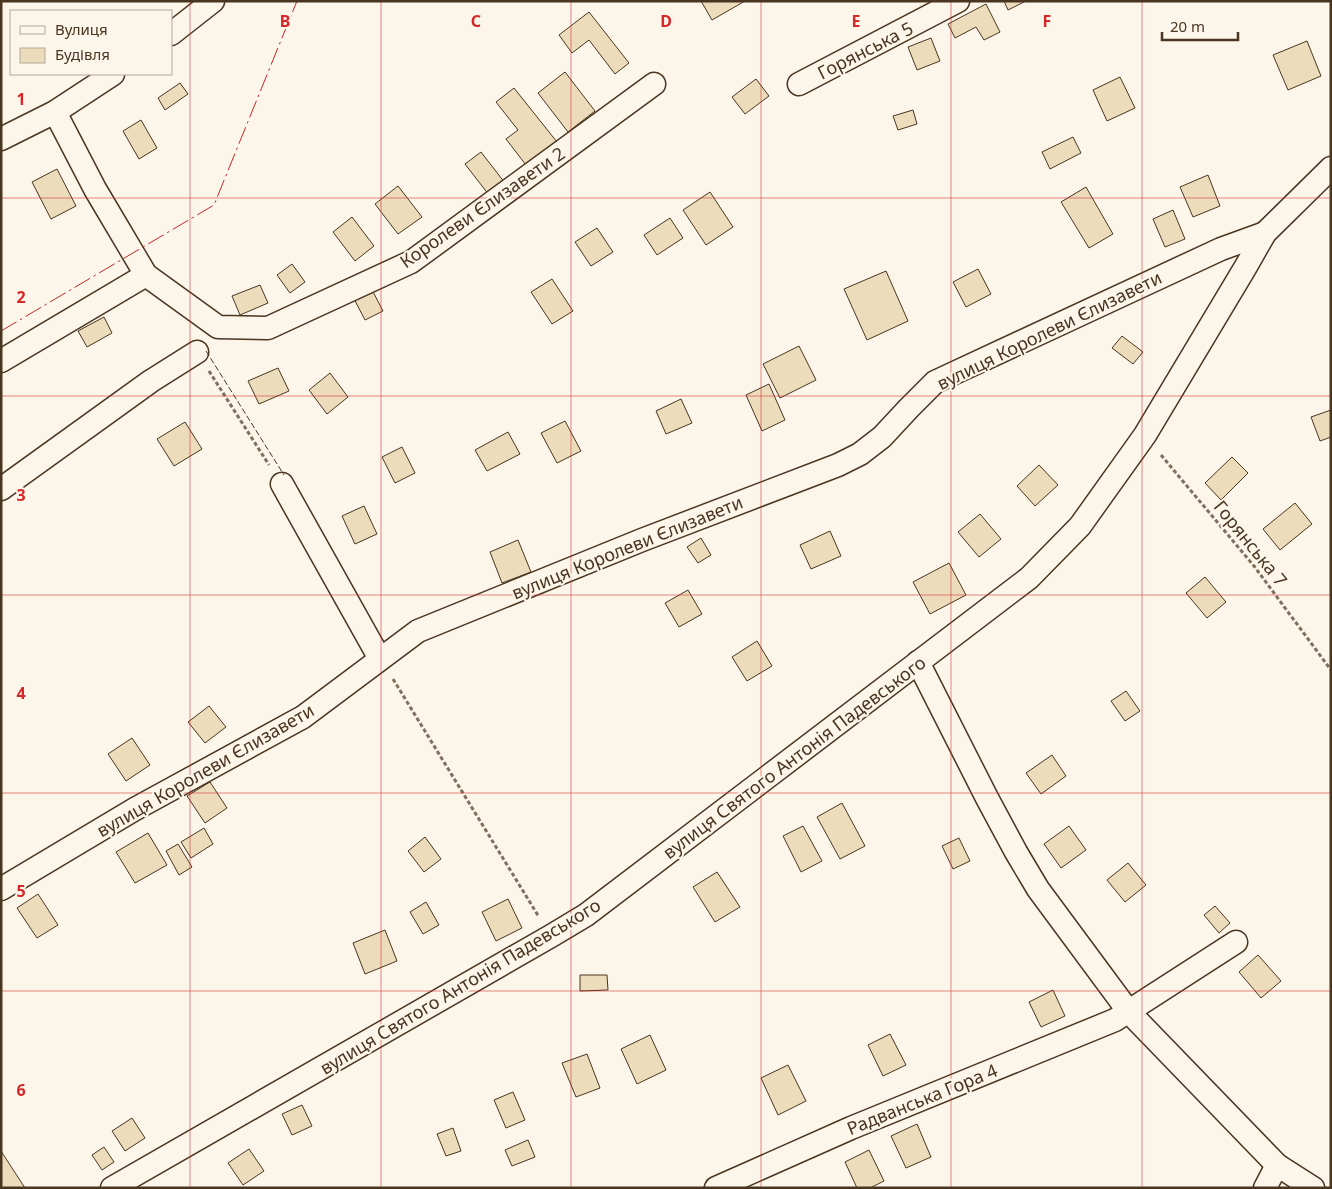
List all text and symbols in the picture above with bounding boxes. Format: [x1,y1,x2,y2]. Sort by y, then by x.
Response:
legend [10,10,172,75]
text: B [280,10,290,32]
text: C [471,10,481,32]
text: D [660,10,672,32]
text: E [852,10,861,32]
text: F [1043,10,1051,32]
scale bar [1162,10,1238,42]
street label: Горянська 5 [813,16,917,84]
text: 20 m [1170,16,1205,36]
text: Вулиця [55,19,108,39]
text: Будівля [55,44,110,64]
text: 1 [16,88,26,110]
street label: Королеви Єлизавети 2 [395,141,569,273]
street label: вулиця Королеви Єлизавети [933,265,1165,395]
text: 2 [16,286,26,308]
text: 3 [16,484,26,506]
street label: вулиця Королеви Єлизавети [508,490,746,604]
street label: Горянська 7 [1209,495,1293,591]
street label: вулиця Святого Антонія Падевського [658,650,930,864]
text: 4 [16,682,26,704]
street label: вулиця Королеви Єлизавети [92,698,318,842]
text: 5 [16,880,26,902]
street label: вулиця Святого Антонія Падевського [315,892,605,1080]
street label: Радванська Гора 4 [843,1058,1001,1140]
text: 6 [16,1079,26,1101]

